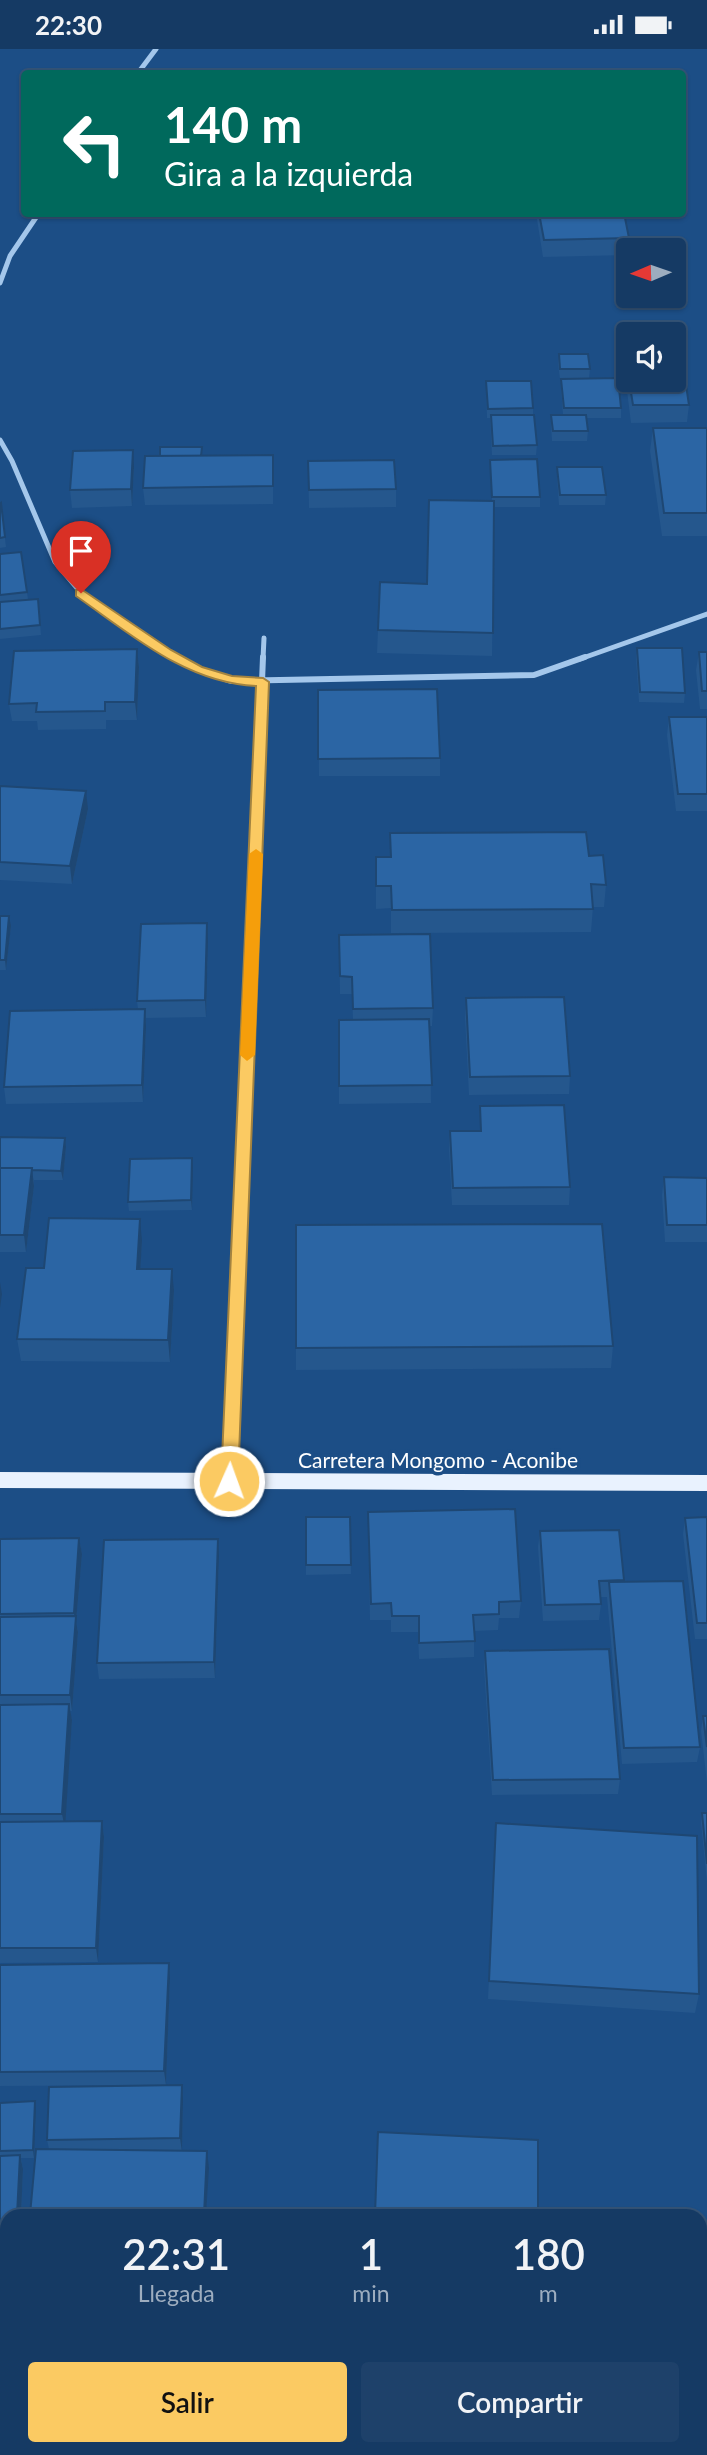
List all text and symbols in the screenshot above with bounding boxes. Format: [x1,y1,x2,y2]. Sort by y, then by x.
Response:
text: 22:30 [35,9,102,41]
text: 140 m [164,95,302,153]
icon: left [49,98,140,189]
text: Gira a la izquierda [164,154,413,193]
north arrow [616,238,686,308]
map controls [616,238,686,392]
button: sound [616,322,686,392]
pin [51,521,111,593]
icon: arrive [62,532,100,570]
position arrow [192,1444,266,1518]
street label: Carretera Mongomo - Aconibe [298,1447,578,1472]
text: 22:31 [122,2229,230,2279]
text: 1 [359,2229,383,2279]
text: 180 [512,2229,585,2279]
text: Llegada [138,2279,215,2307]
text: min [352,2279,390,2307]
text: m [539,2279,558,2307]
button: Salir [28,2362,347,2442]
button: Compartir [361,2362,679,2442]

